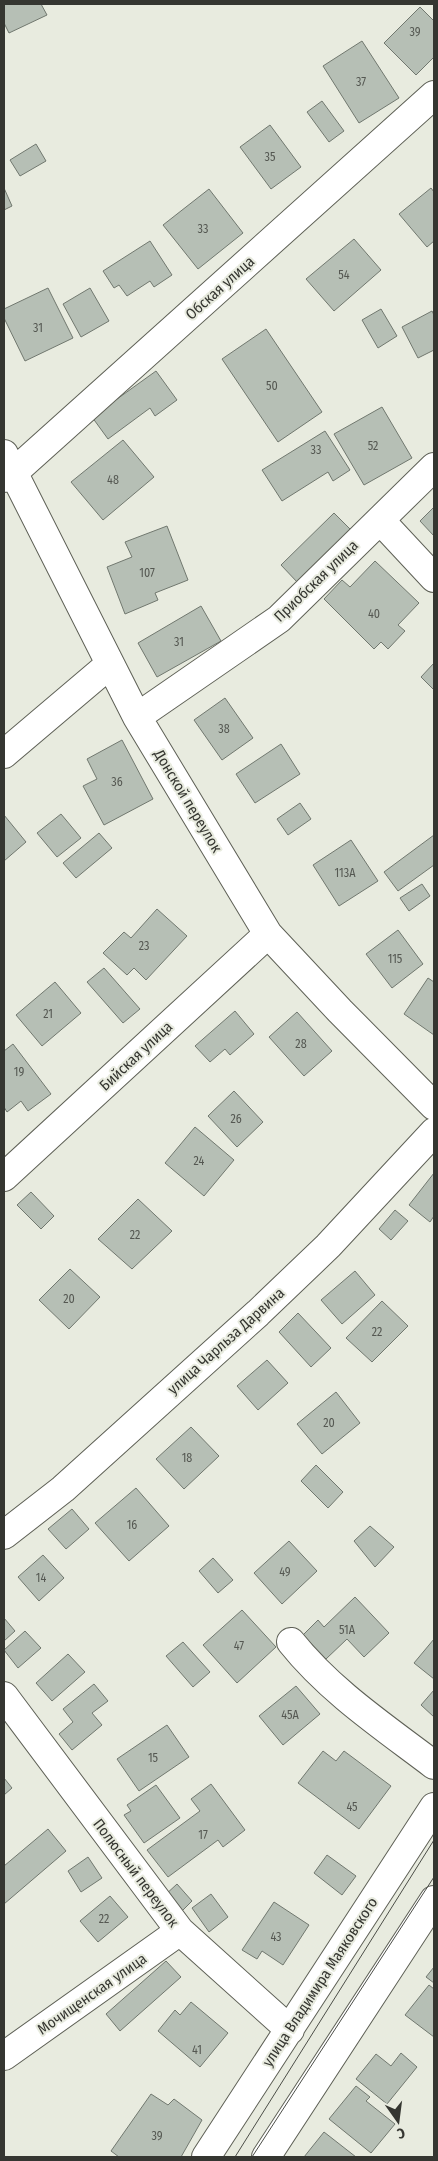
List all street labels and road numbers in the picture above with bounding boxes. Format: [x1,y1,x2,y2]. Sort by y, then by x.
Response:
street label: Обская улица [182,252,258,324]
street label: Приобская улица [270,536,362,626]
street label: Донской переулок [150,745,226,856]
street label: Бийская улица [96,1018,176,1094]
street label: улица Чарльза Дарвина [164,1284,288,1398]
street label: Полюсный переулок [89,1815,183,1931]
street label: улица Владимира Маяковского [258,1894,382,2070]
street label: Мочищенская улица [34,1950,150,2038]

